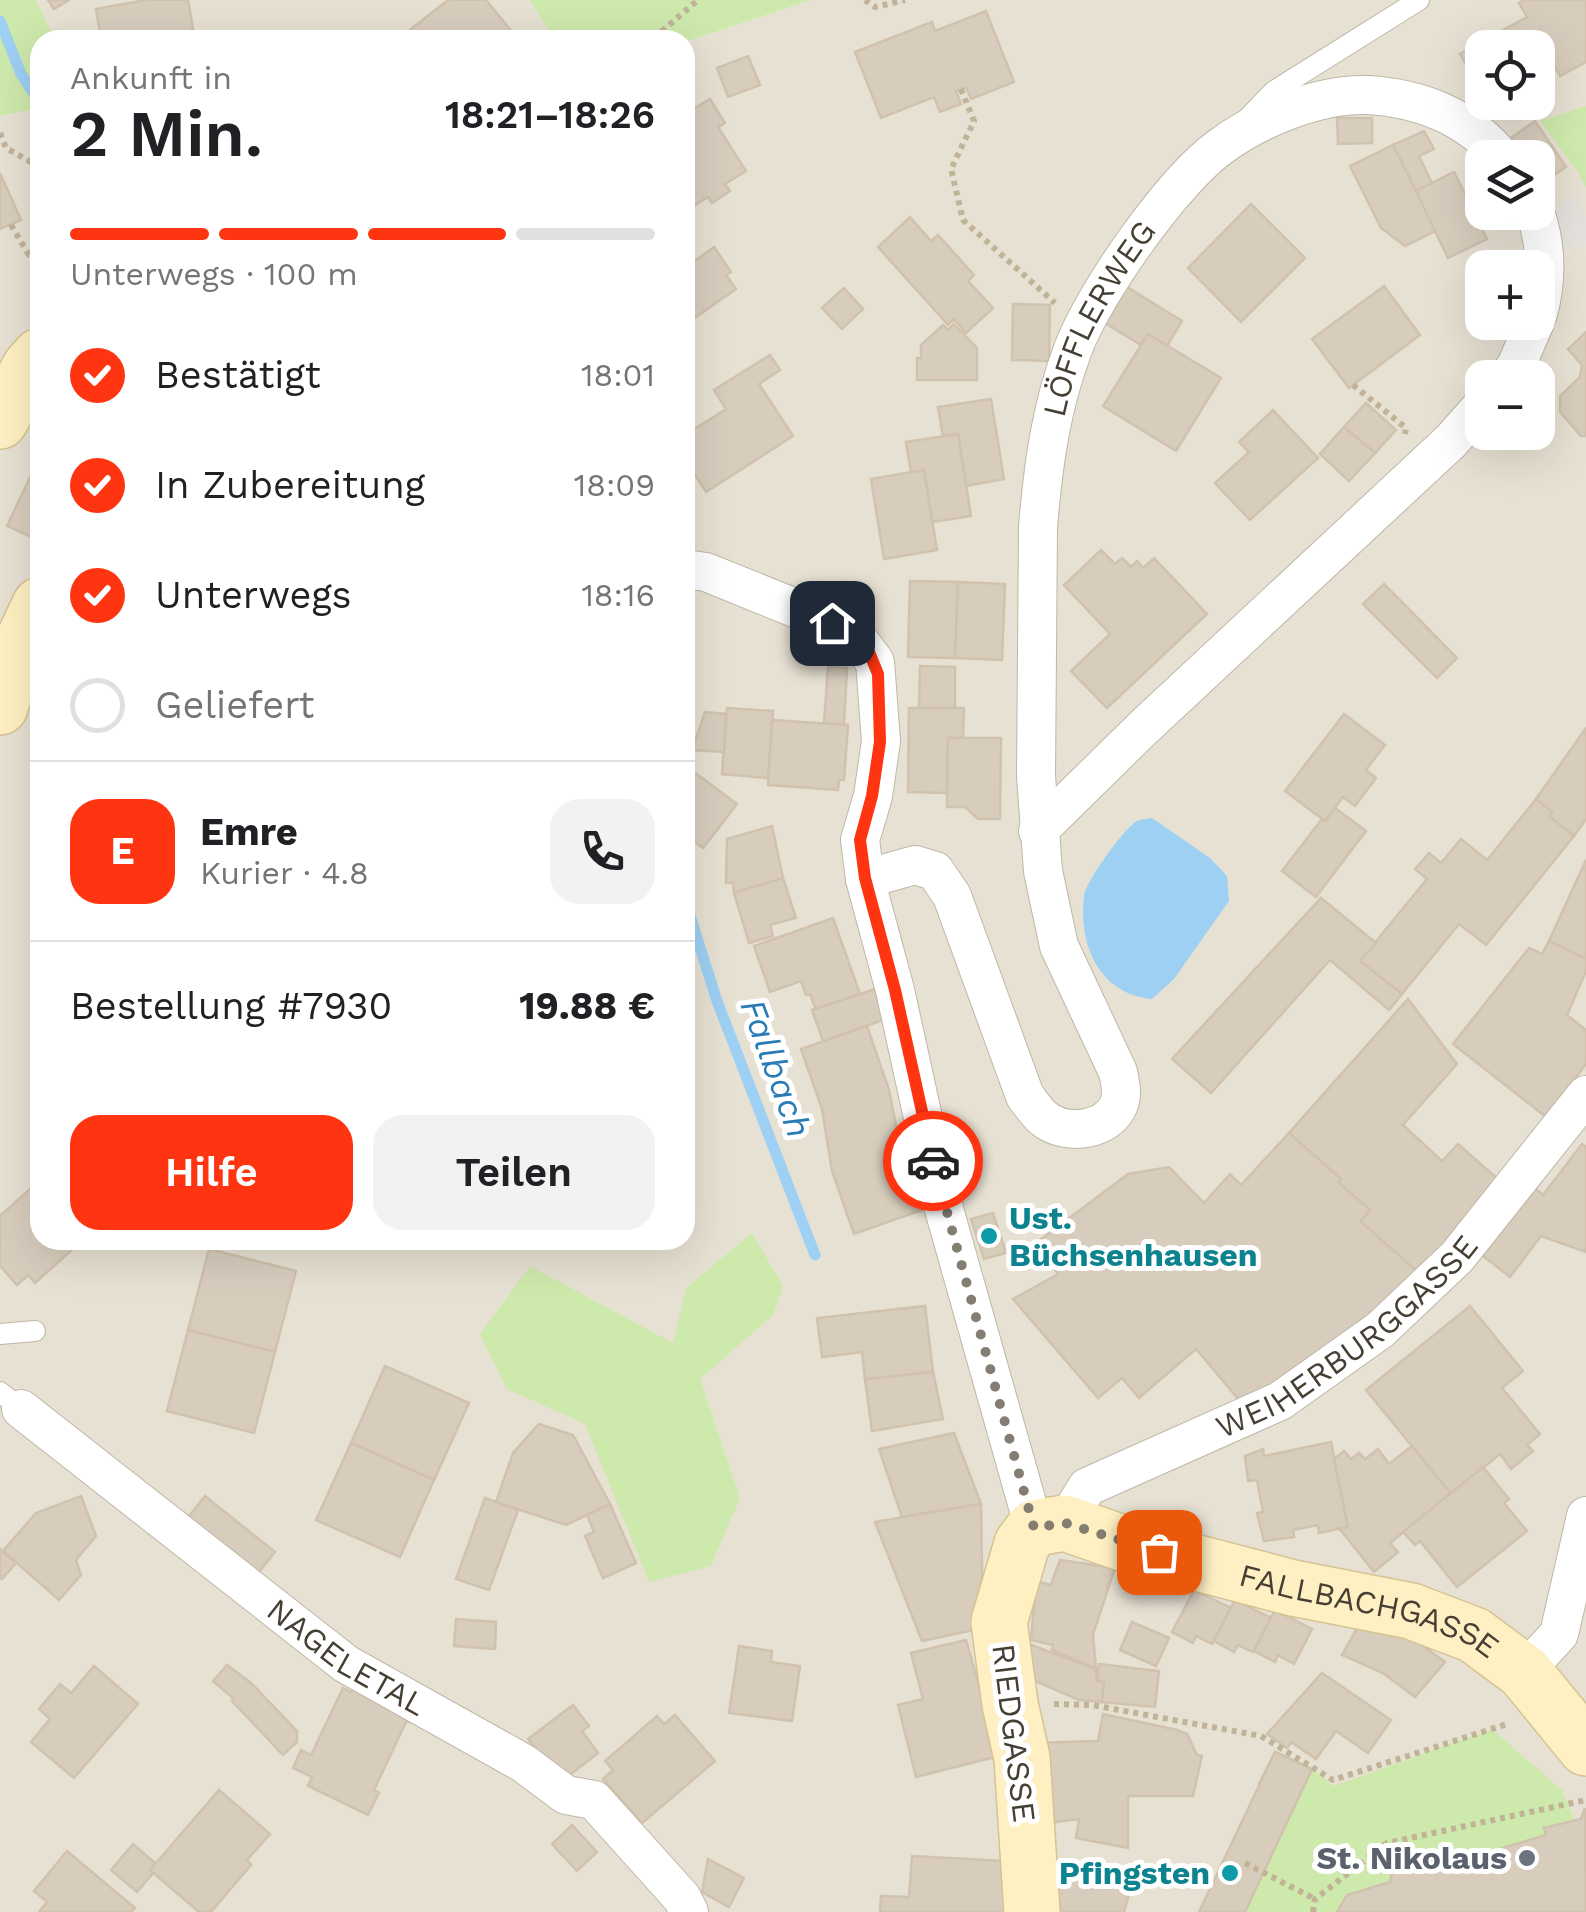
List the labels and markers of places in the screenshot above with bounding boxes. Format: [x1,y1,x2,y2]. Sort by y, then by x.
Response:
pin [790,581,875,666]
place label: Ust. Büchsenhausen [1009,1199,1258,1274]
marker: Ust. Büchsenhausen [978,1225,1000,1247]
pin [1117,1510,1202,1595]
place label: St. Nikolaus [1316,1839,1507,1877]
marker: St. Nikolaus [1516,1847,1538,1869]
place label: Pfingsten [1059,1854,1210,1892]
marker: Pfingsten [1219,1862,1241,1884]

